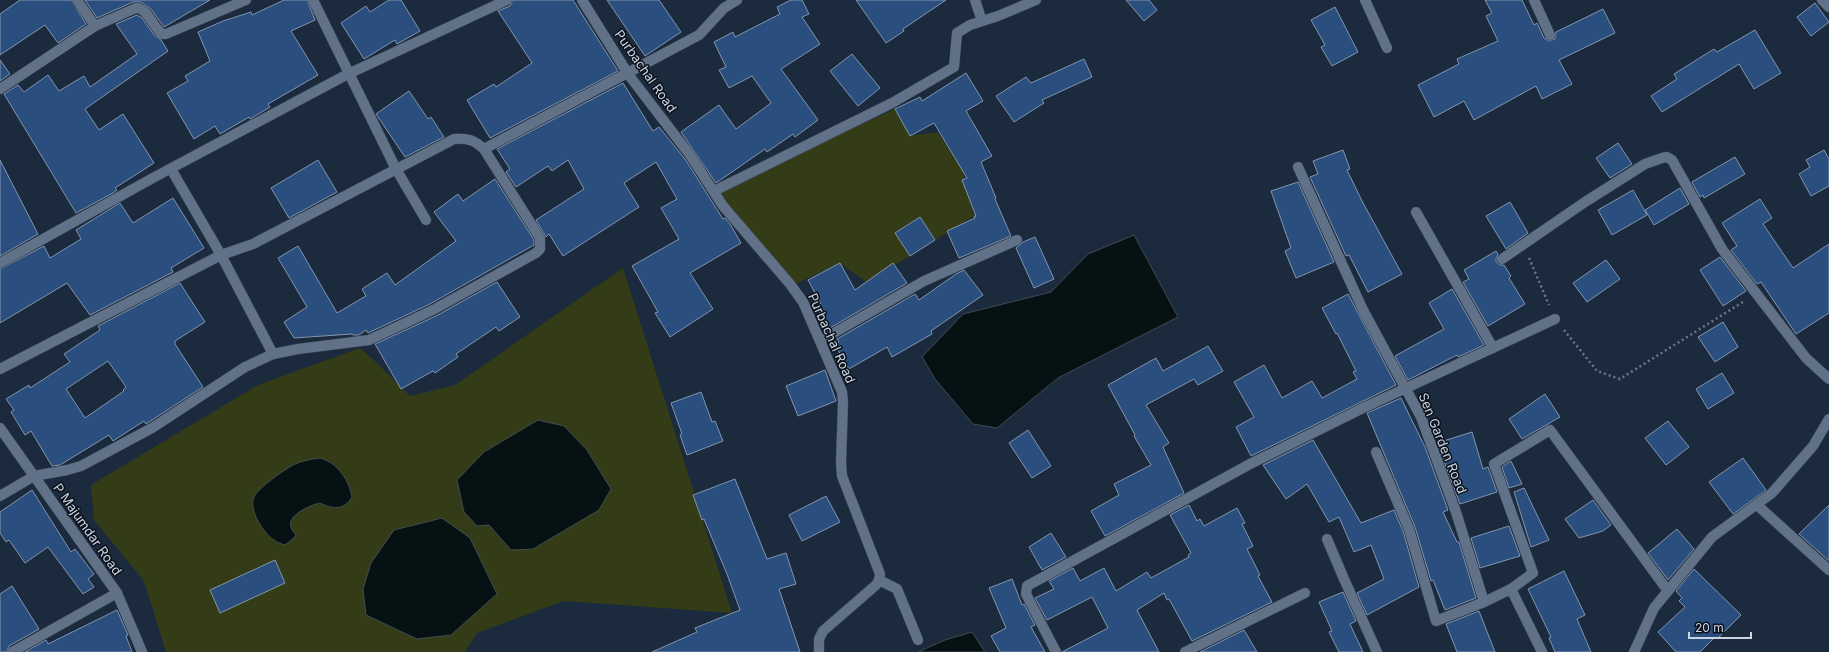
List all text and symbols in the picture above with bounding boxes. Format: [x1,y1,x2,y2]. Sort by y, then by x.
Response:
street label: Purbachal Road [612,27,680,115]
street label: Purbachal Road [805,290,859,386]
street label: Sen Garden Road [1416,390,1470,496]
street label: P Majumdar Road [50,480,126,578]
scale bar [1689,614,1751,640]
text: 20 m [1695,620,1724,635]

